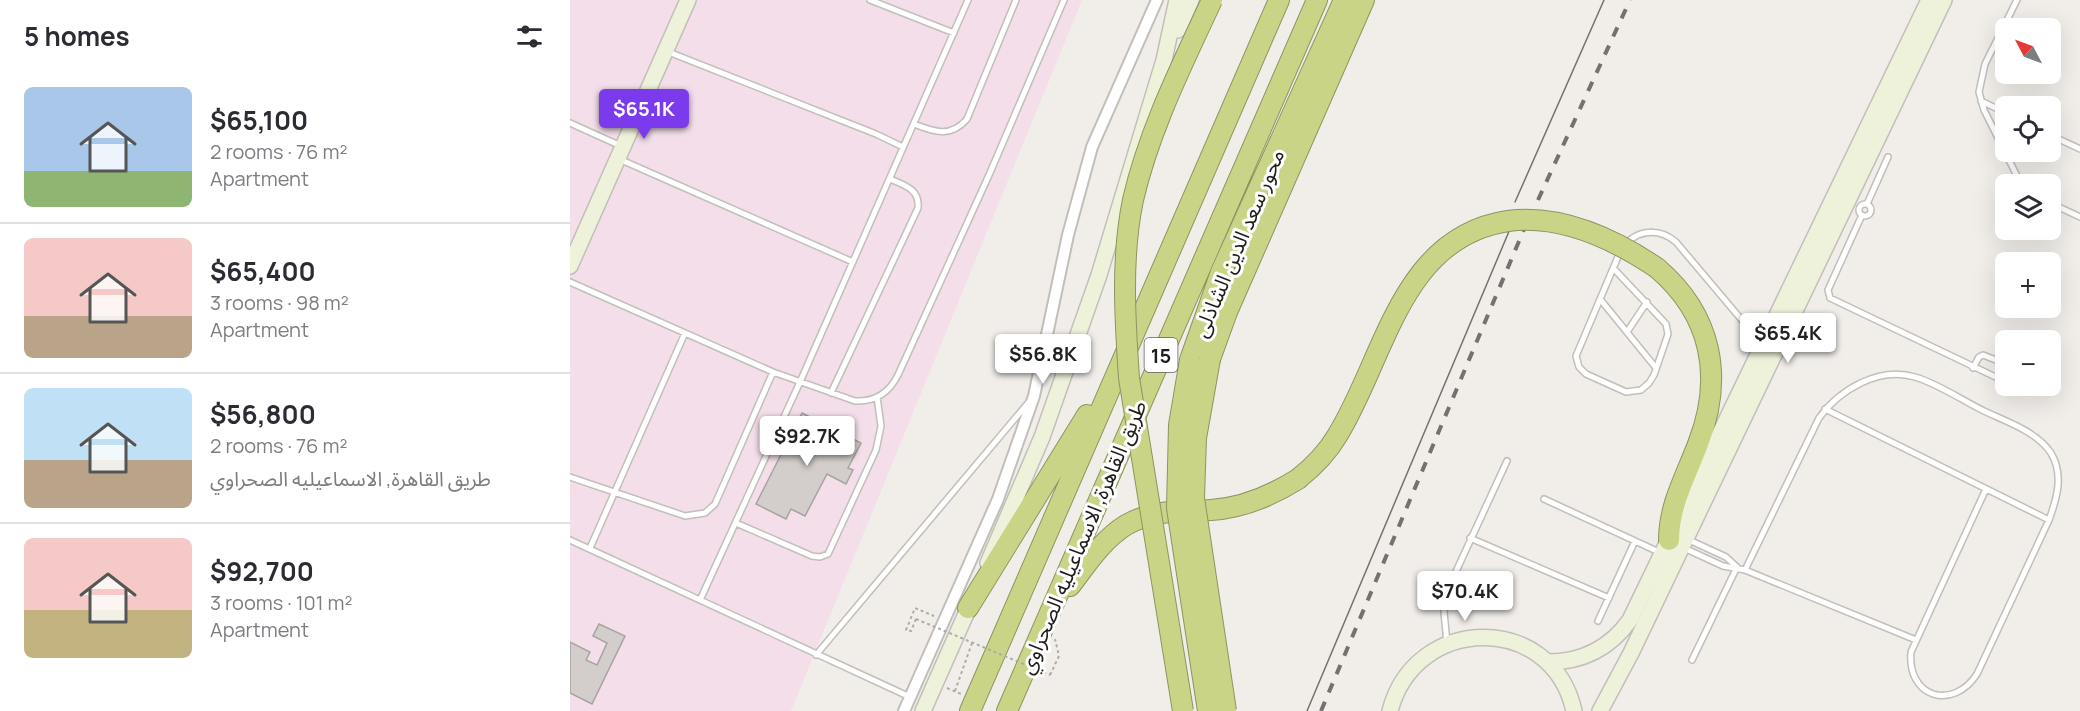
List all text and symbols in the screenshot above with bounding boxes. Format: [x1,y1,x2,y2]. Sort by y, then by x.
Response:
text: 5 homes [24,18,130,54]
north arrow [1995,18,2061,84]
map controls [1995,18,2061,396]
icon: filters [513,20,546,53]
pin: $65.1K [595,89,693,140]
text: $65.1K [613,95,675,122]
button: locate [1995,96,2061,162]
text: $65,100 [210,102,308,138]
icon: home [72,111,144,183]
text: 2 rooms · 76 m² [210,138,347,165]
street label: محور سعد الدين الشاذلى [1186,145,1290,341]
text: Apartment [210,165,309,192]
button: layers [1995,174,2061,240]
button: + [1995,252,2061,318]
text: $65,400 [210,253,316,289]
icon: home [72,262,144,334]
text: 3 rooms · 98 m² [210,289,349,316]
pin: $65.4K [1739,313,1837,364]
text: Apartment [210,316,309,343]
text: $65.4K [1754,319,1822,346]
button: − [1995,330,2061,396]
pin: $56.8K [994,334,1092,385]
road number: 15 [1144,338,1178,372]
text: $56.8K [1009,340,1077,367]
text: $56,800 [210,396,316,432]
street label: طريق القاهرة, الاسماعيليه الصحراوي [1011,396,1155,679]
icon: home [72,412,144,484]
pin: $92.7K [758,416,856,467]
text: $92.7K [774,422,840,449]
text: 2 rooms · 76 m² [210,432,347,459]
text: طريق القاهرة, الاسماعيليه الصحراوي [210,465,491,492]
text: $92,700 [210,553,314,589]
icon: home [72,562,144,634]
pin: $70.4K [1416,571,1514,622]
text: $70.4K [1431,577,1499,604]
text: 3 rooms · 101 m² [210,589,352,616]
text: Apartment [210,616,309,643]

